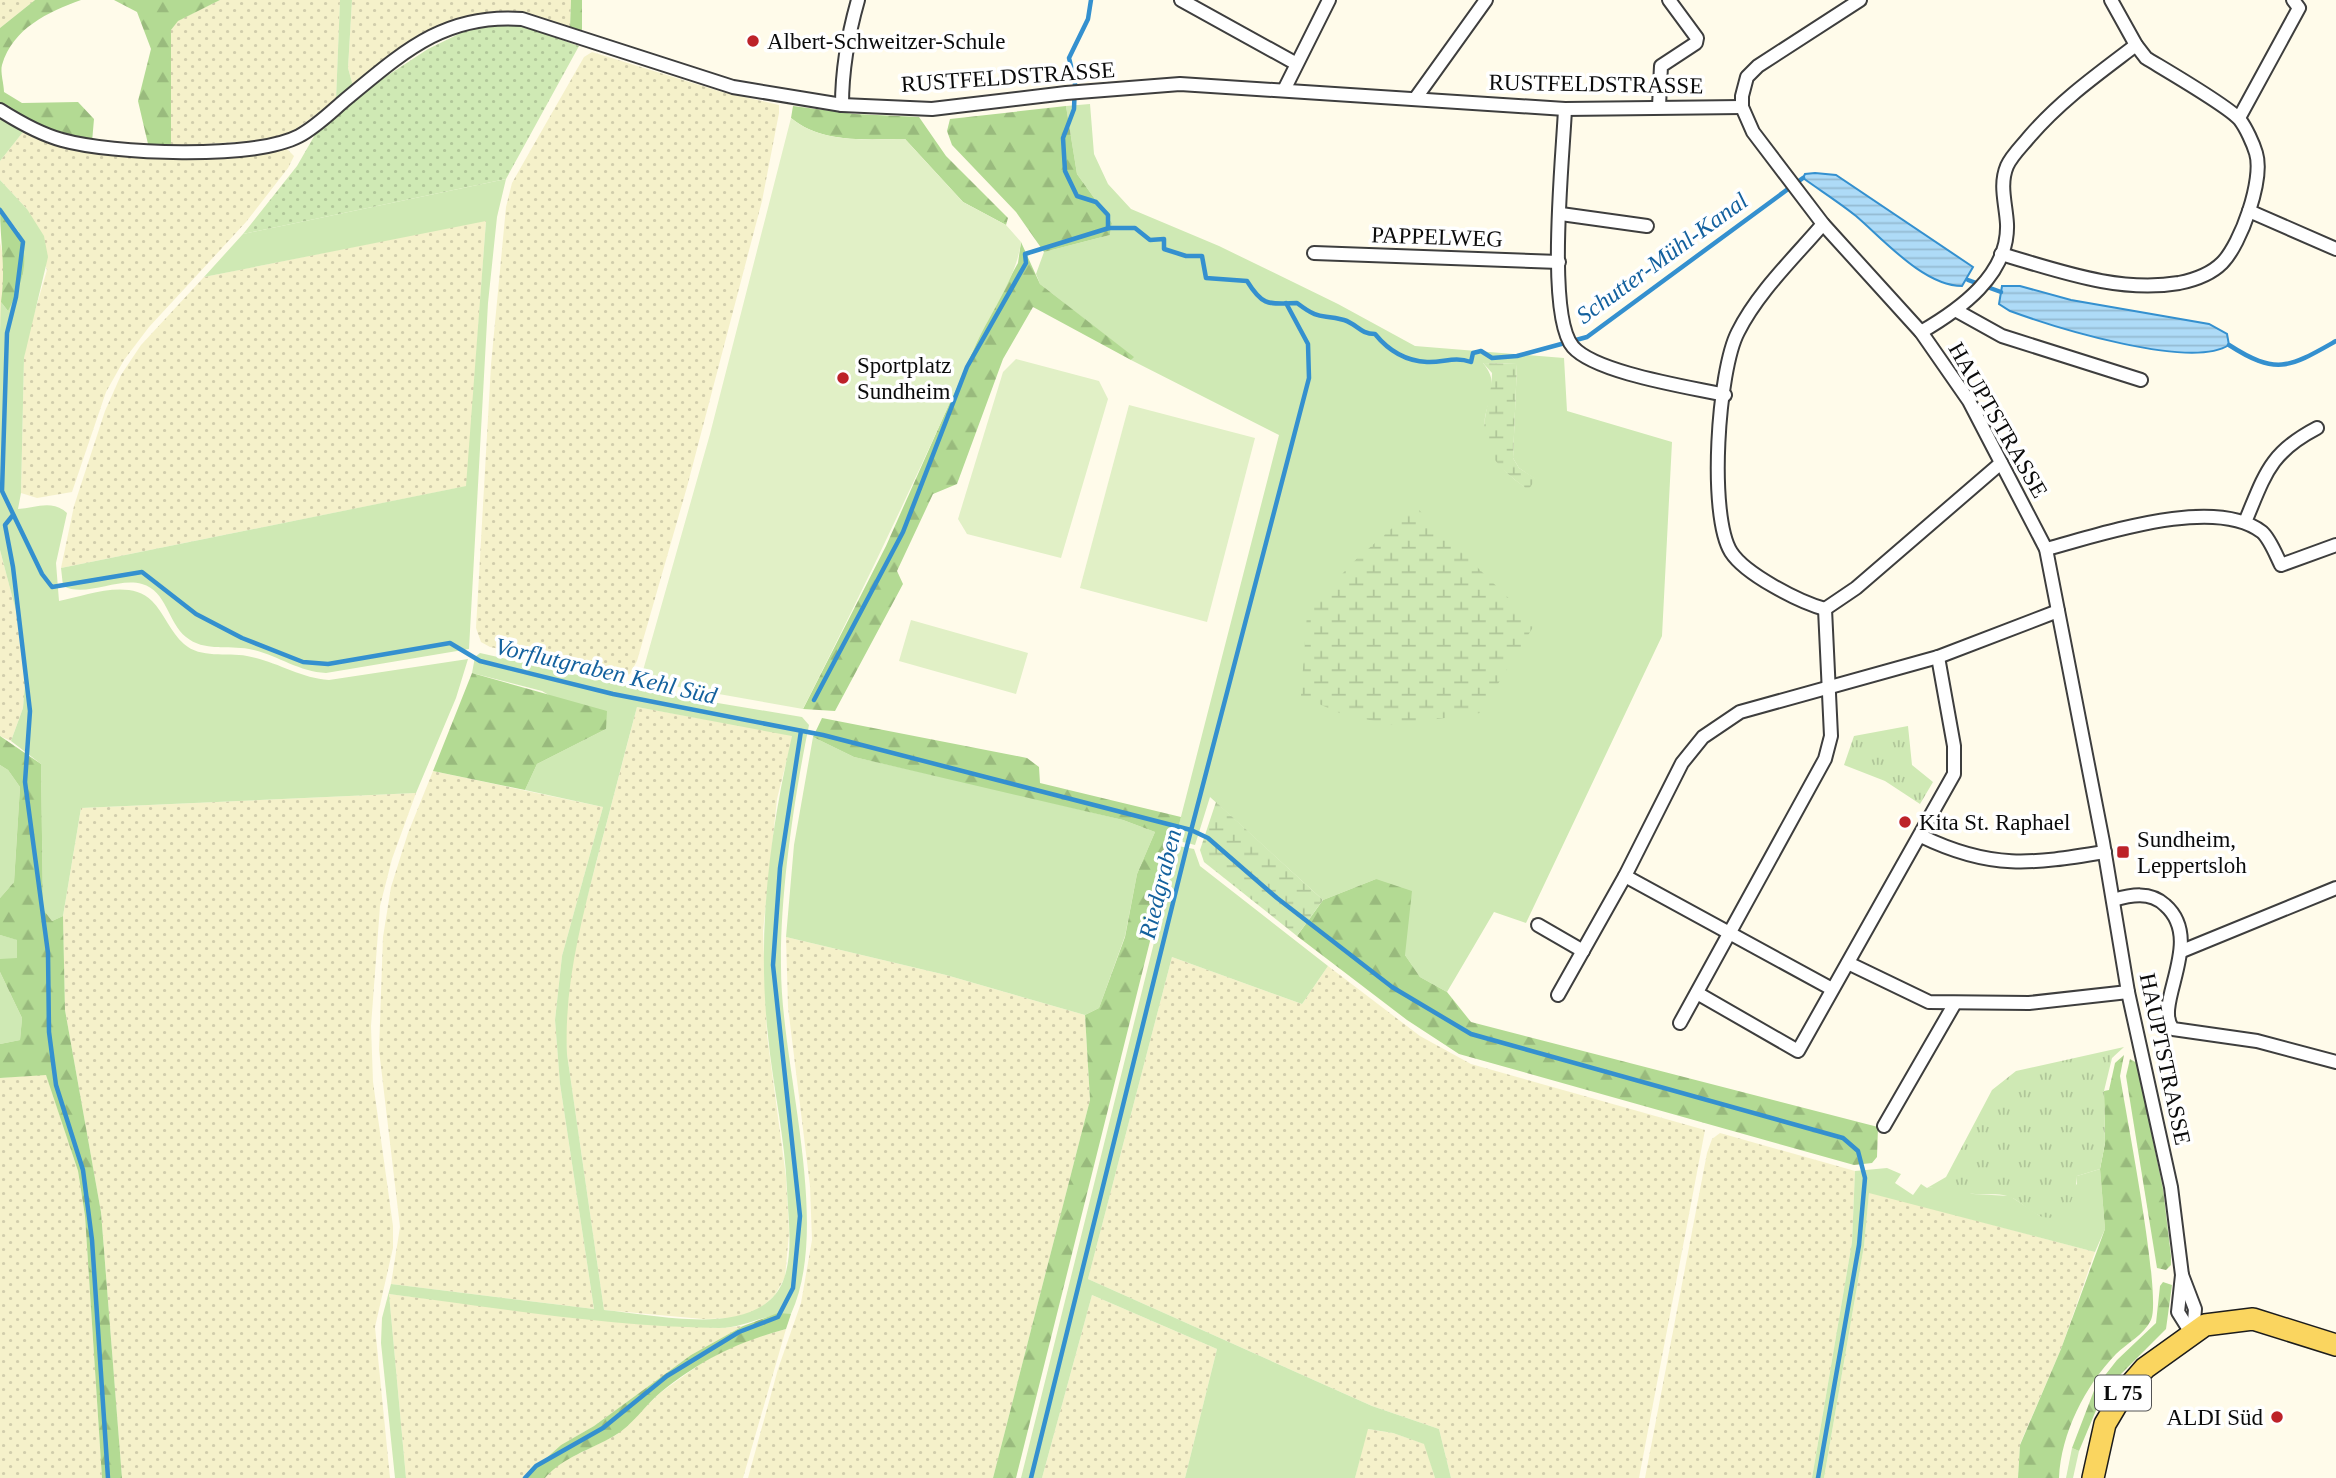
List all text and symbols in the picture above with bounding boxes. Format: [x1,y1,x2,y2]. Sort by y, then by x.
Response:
place label: Albert-Schweitzer-Schule [767,29,1005,54]
marker: Albert-Schweitzer-Schule [745,33,761,49]
street label: RUSTFELDSTRASSE [900,57,1116,97]
street label: RUSTFELDSTRASSE [1488,70,1704,98]
water label: Schutter-Mühl-Kanal [1572,187,1753,329]
street label: PAPPELWEG [1371,222,1503,252]
street label: HAUPTSTRASSE [1943,338,2053,502]
place label: Sportplatz Sundheim [857,353,952,404]
marker: Sportplatz Sundheim [835,370,851,386]
water label: Vorflutgraben Kehl Süd [493,633,720,709]
place label: Kita St. Raphael [1919,810,2070,835]
marker: Kita St. Raphael [1897,814,1913,830]
water label: Riedgraben [1134,827,1186,942]
place label: Sundheim, Leppertsloh [2137,827,2247,878]
marker: Sundheim, Leppertsloh [2115,844,2131,860]
street label: HAUPTSTRASSE [2135,971,2195,1147]
road number: L 75 [2095,1376,2151,1410]
place label: ALDI Süd [2167,1405,2263,1430]
marker: ALDI Süd [2269,1409,2285,1425]

